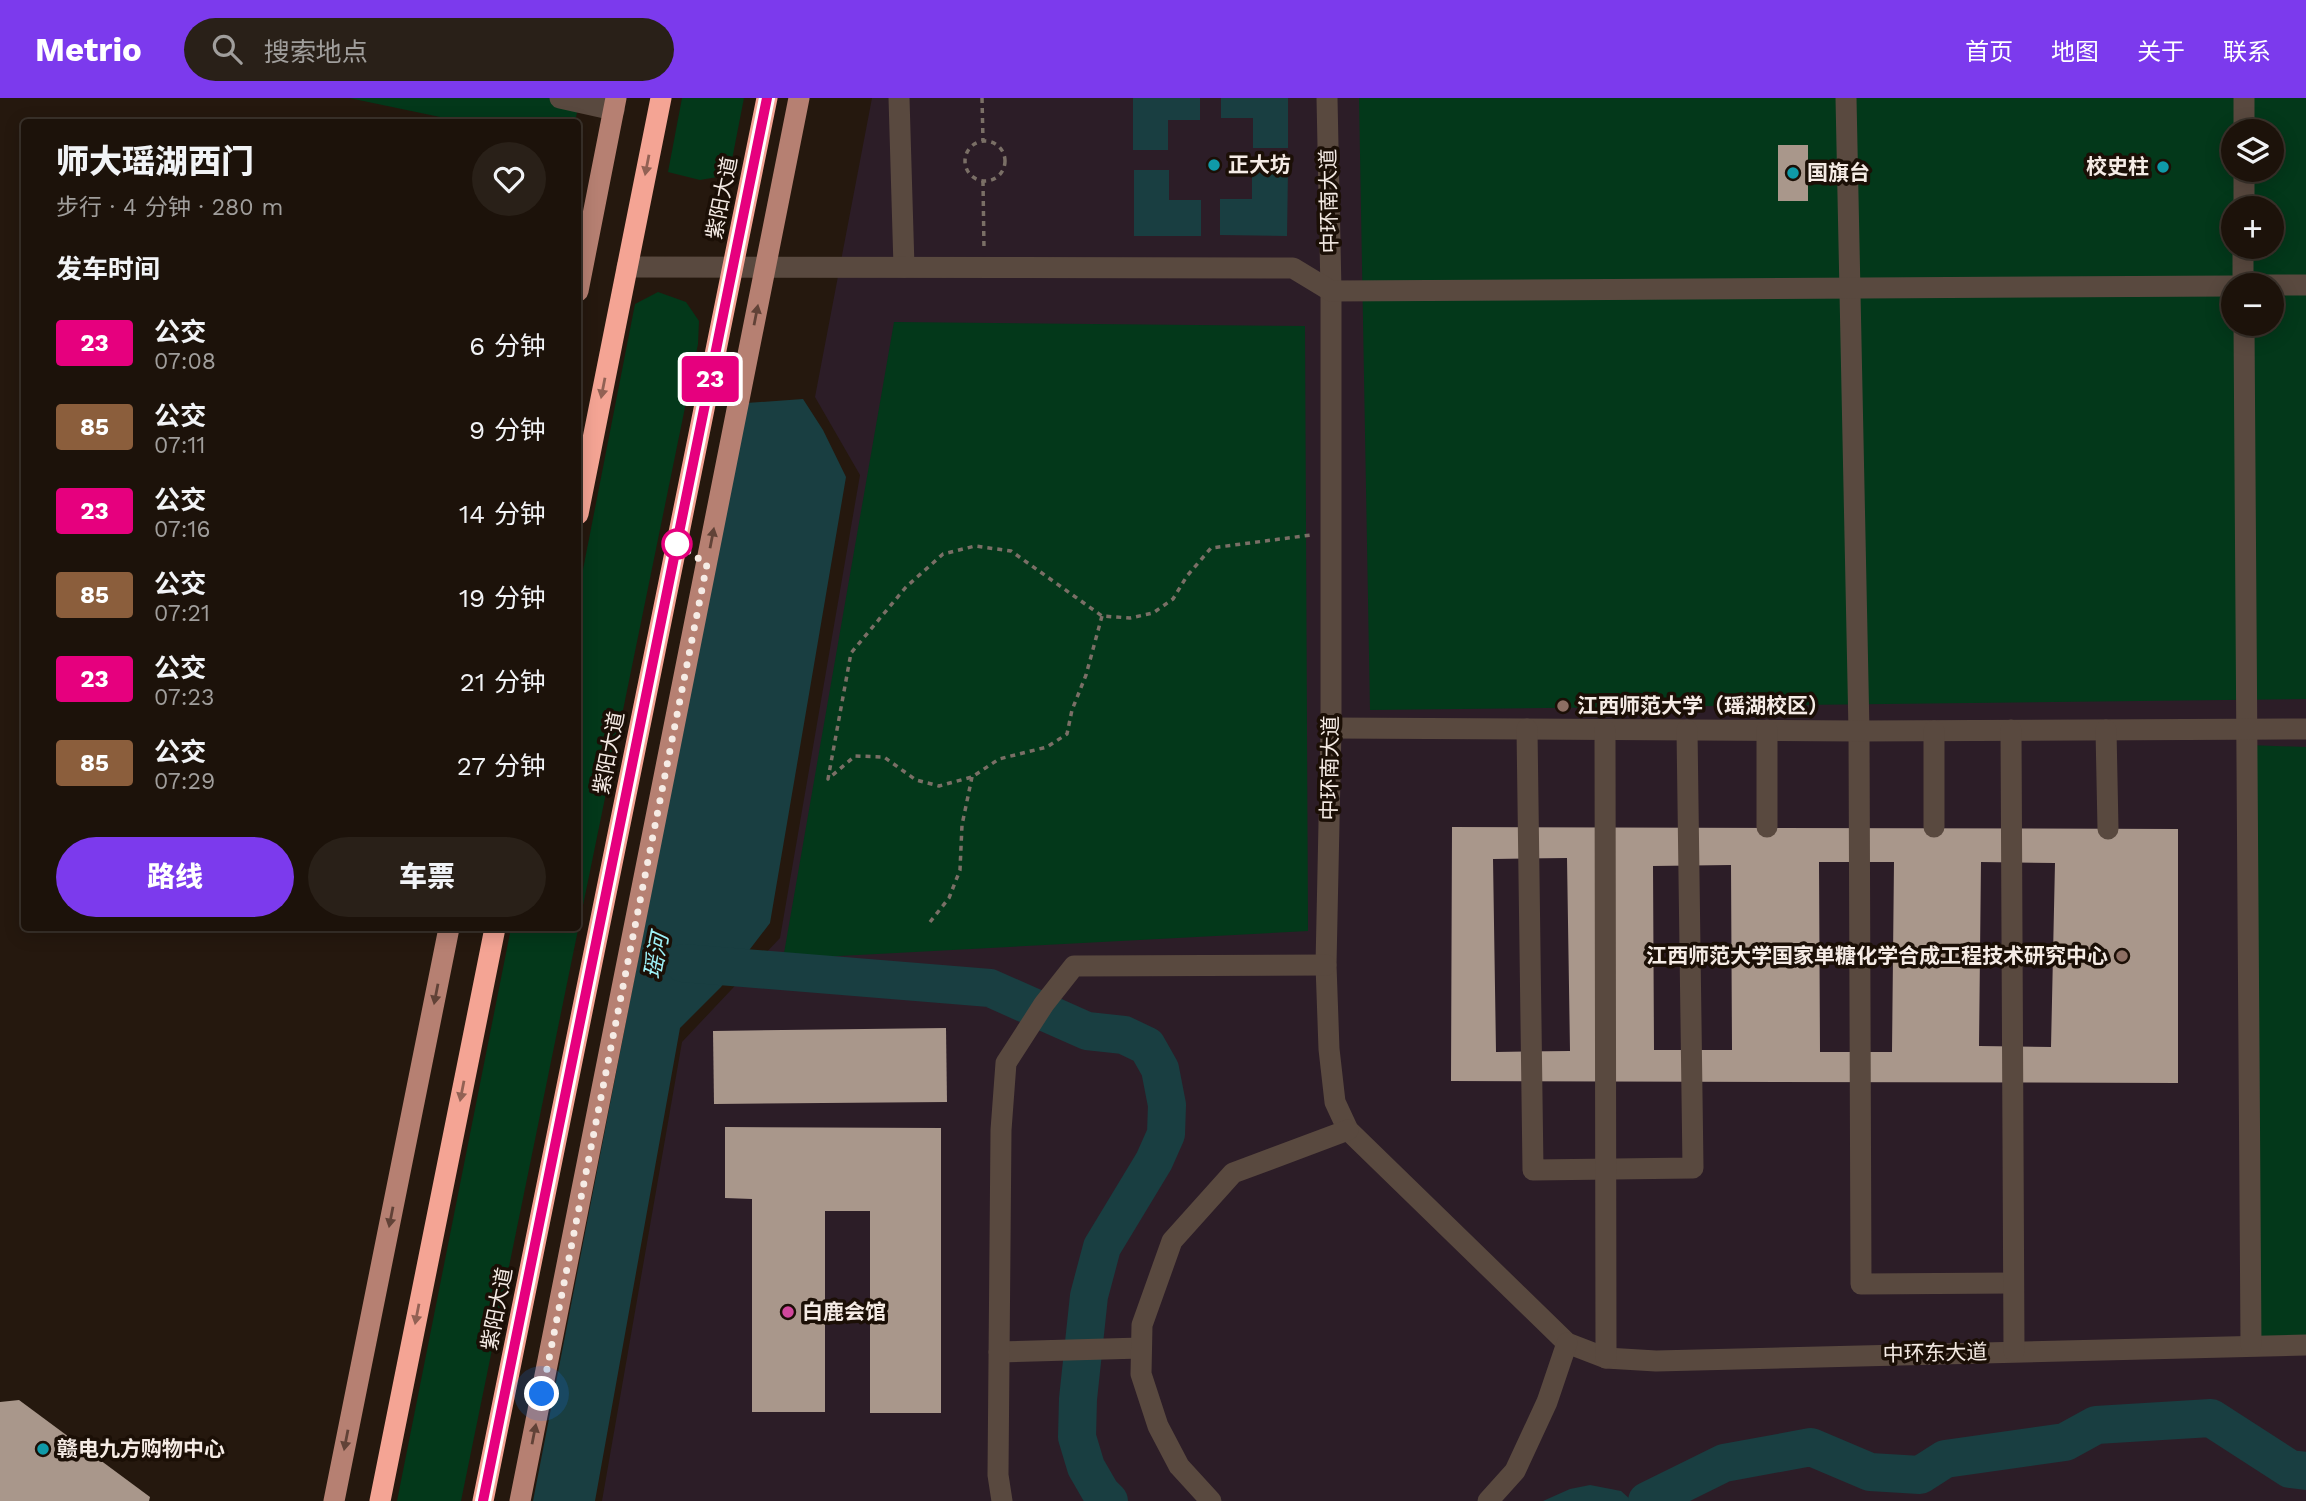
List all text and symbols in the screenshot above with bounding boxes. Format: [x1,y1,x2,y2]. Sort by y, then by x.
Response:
search box [184,18,674,81]
text: Metrio [35,30,142,69]
icon: search [208,30,246,68]
text: 搜索地点 [264,37,368,67]
text: 首页 [1965,38,2013,66]
text: 地图 [2051,38,2099,66]
text: 关于 [2137,38,2185,66]
text: 联系 [2223,38,2271,66]
map controls [2221,119,2284,336]
button: layers [2221,119,2284,182]
text: 师大瑶湖西门 [56,142,254,181]
button: heart [472,142,546,216]
street label: 中环南大道 [1315,148,1342,254]
place label: 正大坊 [1228,152,1291,177]
one-way arrow [642,154,653,176]
street label: 紫阳大道 [701,154,742,242]
place label: 校史柱 [2086,154,2149,179]
marker: 正大坊 [1206,157,1222,173]
marker: 校史柱 [2155,159,2171,175]
place label: 国旗台 [1807,160,1870,185]
marker: 国旗台 [1785,165,1801,181]
text: 步行 · 4 分钟 · 280 m [56,194,283,221]
button: + [2221,196,2284,259]
text: 发车时间 [56,254,160,284]
button: − [2221,273,2284,336]
one-way arrow [751,304,762,326]
text: 公交 [154,317,206,347]
text: 23 [80,329,109,357]
text: 6 分钟 [469,331,546,361]
text: 07:08 [154,348,216,375]
line badge: 23 [678,356,742,402]
text: 23 [696,365,724,393]
one-way arrow [597,377,608,399]
text: 公交 [154,401,206,431]
text: 85 [80,413,109,441]
text: 9 分钟 [469,415,546,445]
text: 07:11 [154,432,206,459]
text: 公交 [154,485,206,515]
text: 23 [80,497,109,525]
text: 14 分钟 [459,499,546,529]
text: 07:16 [154,516,211,543]
one-way arrow [706,527,717,549]
unlabelled marker [662,529,692,559]
text: 公交 [154,569,206,599]
text: 85 [80,581,109,609]
text: 19 分钟 [459,583,546,613]
text: 07:21 [154,600,210,627]
text: 公交 [154,653,206,683]
text: 23 [80,665,109,693]
text: 21 分钟 [460,667,546,697]
text: 07:23 [154,684,214,711]
place label: 江西师范大学（瑶湖校区） [1577,693,1829,718]
marker: 江西师范大学（瑶湖校区） [1555,698,1571,714]
street label: 紫阳大道 [588,709,629,797]
street label: 中环南大道 [1316,715,1343,821]
text: 公交 [154,737,206,767]
text: 85 [80,749,109,777]
text: 27 分钟 [457,751,546,781]
text: 07:29 [154,768,215,795]
button: 路线 [56,837,294,917]
button: 车票 [308,837,546,917]
water label: 瑶河 [639,927,675,981]
place label: 江西师范大学国家单糖化学合成工程技术研究中心 [1646,943,2108,968]
marker: 江西师范大学国家单糖化学合成工程技术研究中心 [2114,948,2130,964]
one-way arrow [430,983,441,1005]
one-way arrow [456,1080,467,1102]
one-way arrow [385,1206,396,1228]
street label: 紫阳大道 [476,1265,517,1353]
place label: 白鹿会馆 [802,1299,886,1324]
one-way arrow [412,1303,423,1325]
marker: 白鹿会馆 [780,1304,796,1320]
street label: 中环东大道 [1882,1339,1988,1366]
your location [524,1376,559,1411]
one-way arrow [528,1423,539,1445]
one-way arrow [340,1429,351,1451]
place label: 赣电九方购物中心 [57,1436,225,1461]
marker: 赣电九方购物中心 [35,1441,51,1457]

